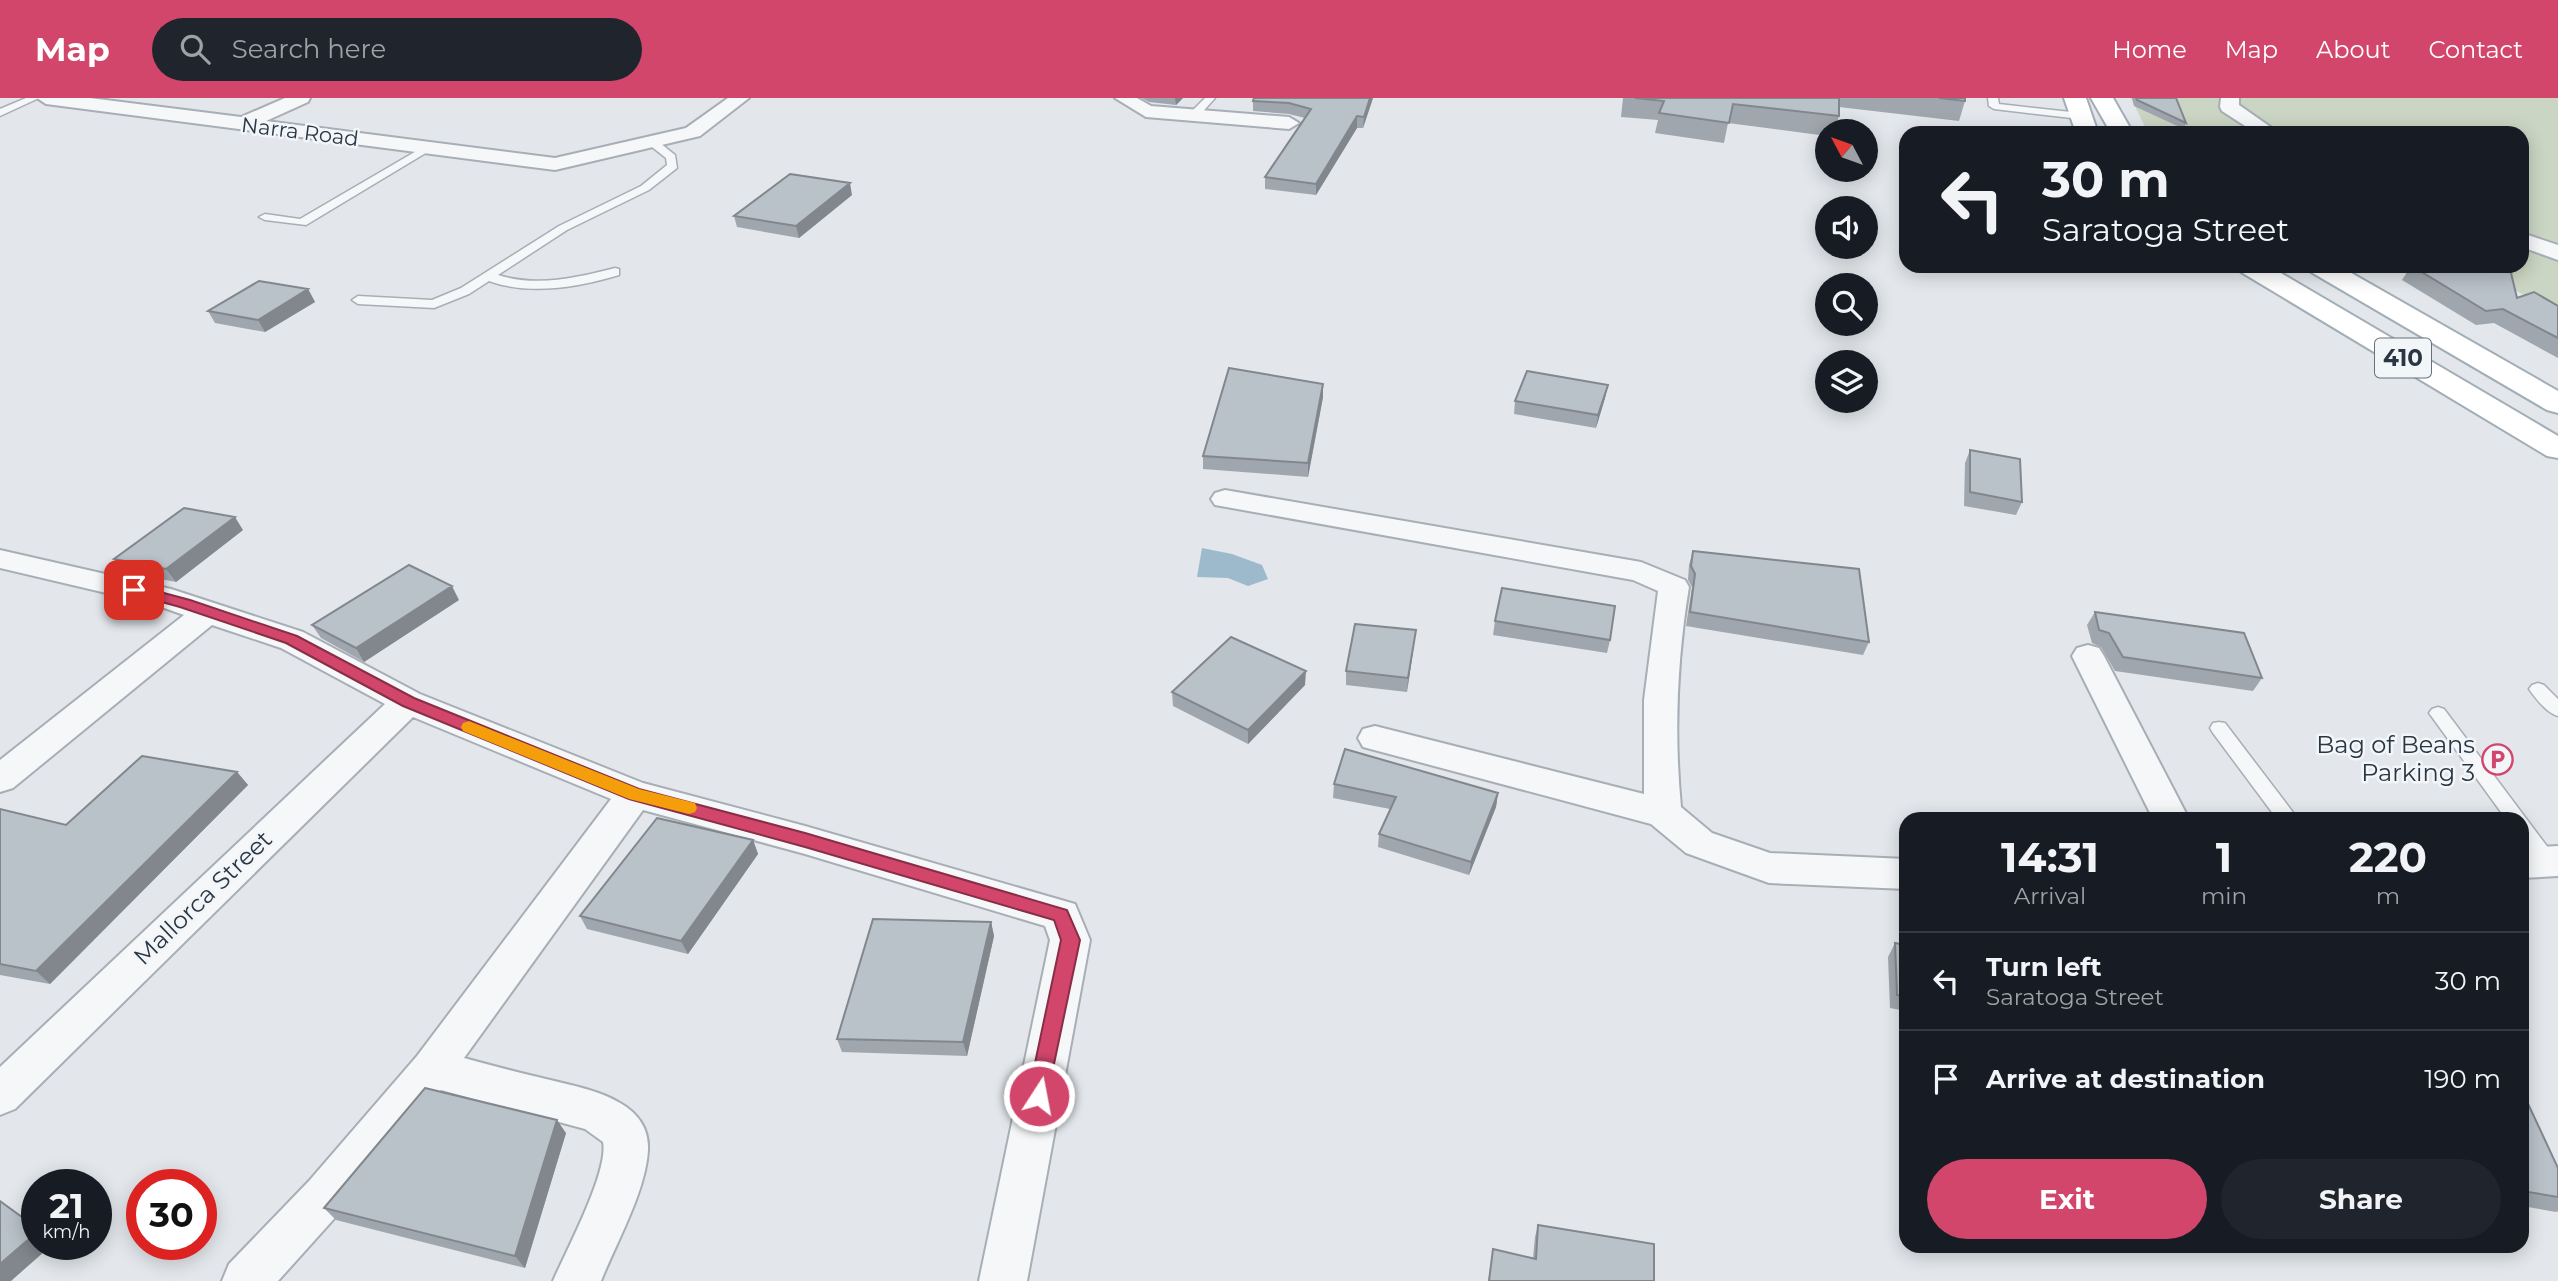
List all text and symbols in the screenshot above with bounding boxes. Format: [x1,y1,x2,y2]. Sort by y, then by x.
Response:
search box [152,18,642,81]
text: Map [35,29,110,69]
icon: search [176,30,214,68]
text: Search here [232,33,386,65]
text: Home [2112,35,2187,64]
text: Map [2225,35,2278,64]
text: About [2316,35,2390,64]
text: Contact [2428,35,2523,64]
street label: Narra Road [240,112,360,151]
north arrow [1815,119,1878,182]
map controls [1815,119,1878,413]
text: 30 m [2042,150,2170,209]
icon: left [1927,154,2018,245]
button: sound [1815,196,1878,259]
text: Saratoga Street [2042,210,2289,249]
button: search [1815,273,1878,336]
road number: 410 [2375,339,2431,378]
button: layers [1815,350,1878,413]
pin [104,560,164,620]
icon: arrive [115,571,153,609]
place label: Bag of Beans Parking 3 [2316,730,2475,787]
parking icon: Bag of Beans Parking 3 [2481,742,2515,776]
street label: Mallorca Street [128,824,278,971]
text: 14:31 [2001,831,2099,883]
text: 1 [2216,831,2232,883]
text: 220 [2349,831,2427,883]
text: Arrival [2014,882,2086,910]
text: min [2201,882,2247,910]
text: m [2376,882,2400,910]
text: Turn left [1986,951,2102,983]
icon: left [1927,962,1965,1000]
text: 30 m [2435,965,2501,997]
text: Saratoga Street [1986,983,2164,1011]
position arrow [1002,1059,1076,1133]
icon: arrive [1927,1060,1965,1098]
text: Arrive at destination [1986,1063,2265,1095]
text: 190 m [2424,1063,2501,1095]
button: Exit [1927,1159,2207,1239]
button: Share [2221,1159,2501,1239]
speed limit sign: 30 [126,1169,217,1260]
text: 21 [49,1184,84,1227]
text: km/h [42,1221,91,1243]

